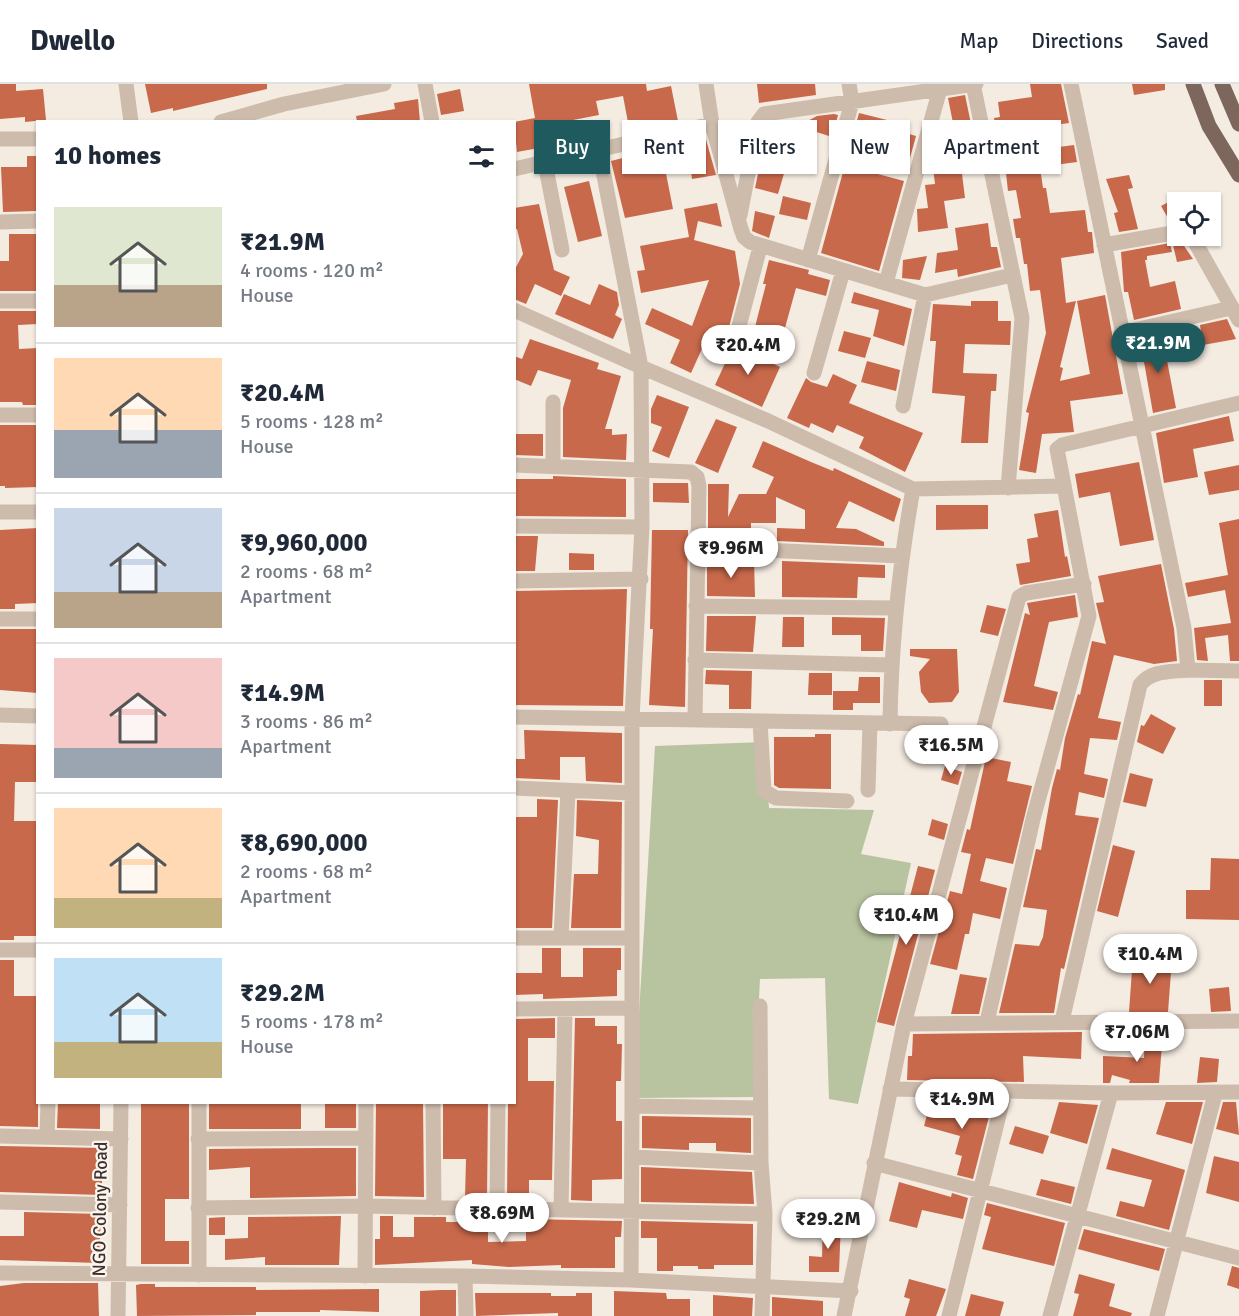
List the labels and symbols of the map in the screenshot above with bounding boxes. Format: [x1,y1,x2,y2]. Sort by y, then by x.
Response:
pin: ₹21.9M [1109,323,1207,374]
pin: ₹20.4M [699,325,797,376]
pin: ₹9.96M [682,528,780,579]
pin: ₹16.5M [902,725,1000,776]
pin: ₹10.4M [857,895,955,946]
pin: ₹10.4M [1101,934,1199,985]
pin: ₹7.06M [1088,1012,1186,1063]
pin: ₹14.9M [913,1079,1011,1130]
street label: NGO Colony Road [88,1142,112,1276]
pin: ₹8.69M [453,1193,551,1244]
pin: ₹29.2M [779,1199,877,1250]

